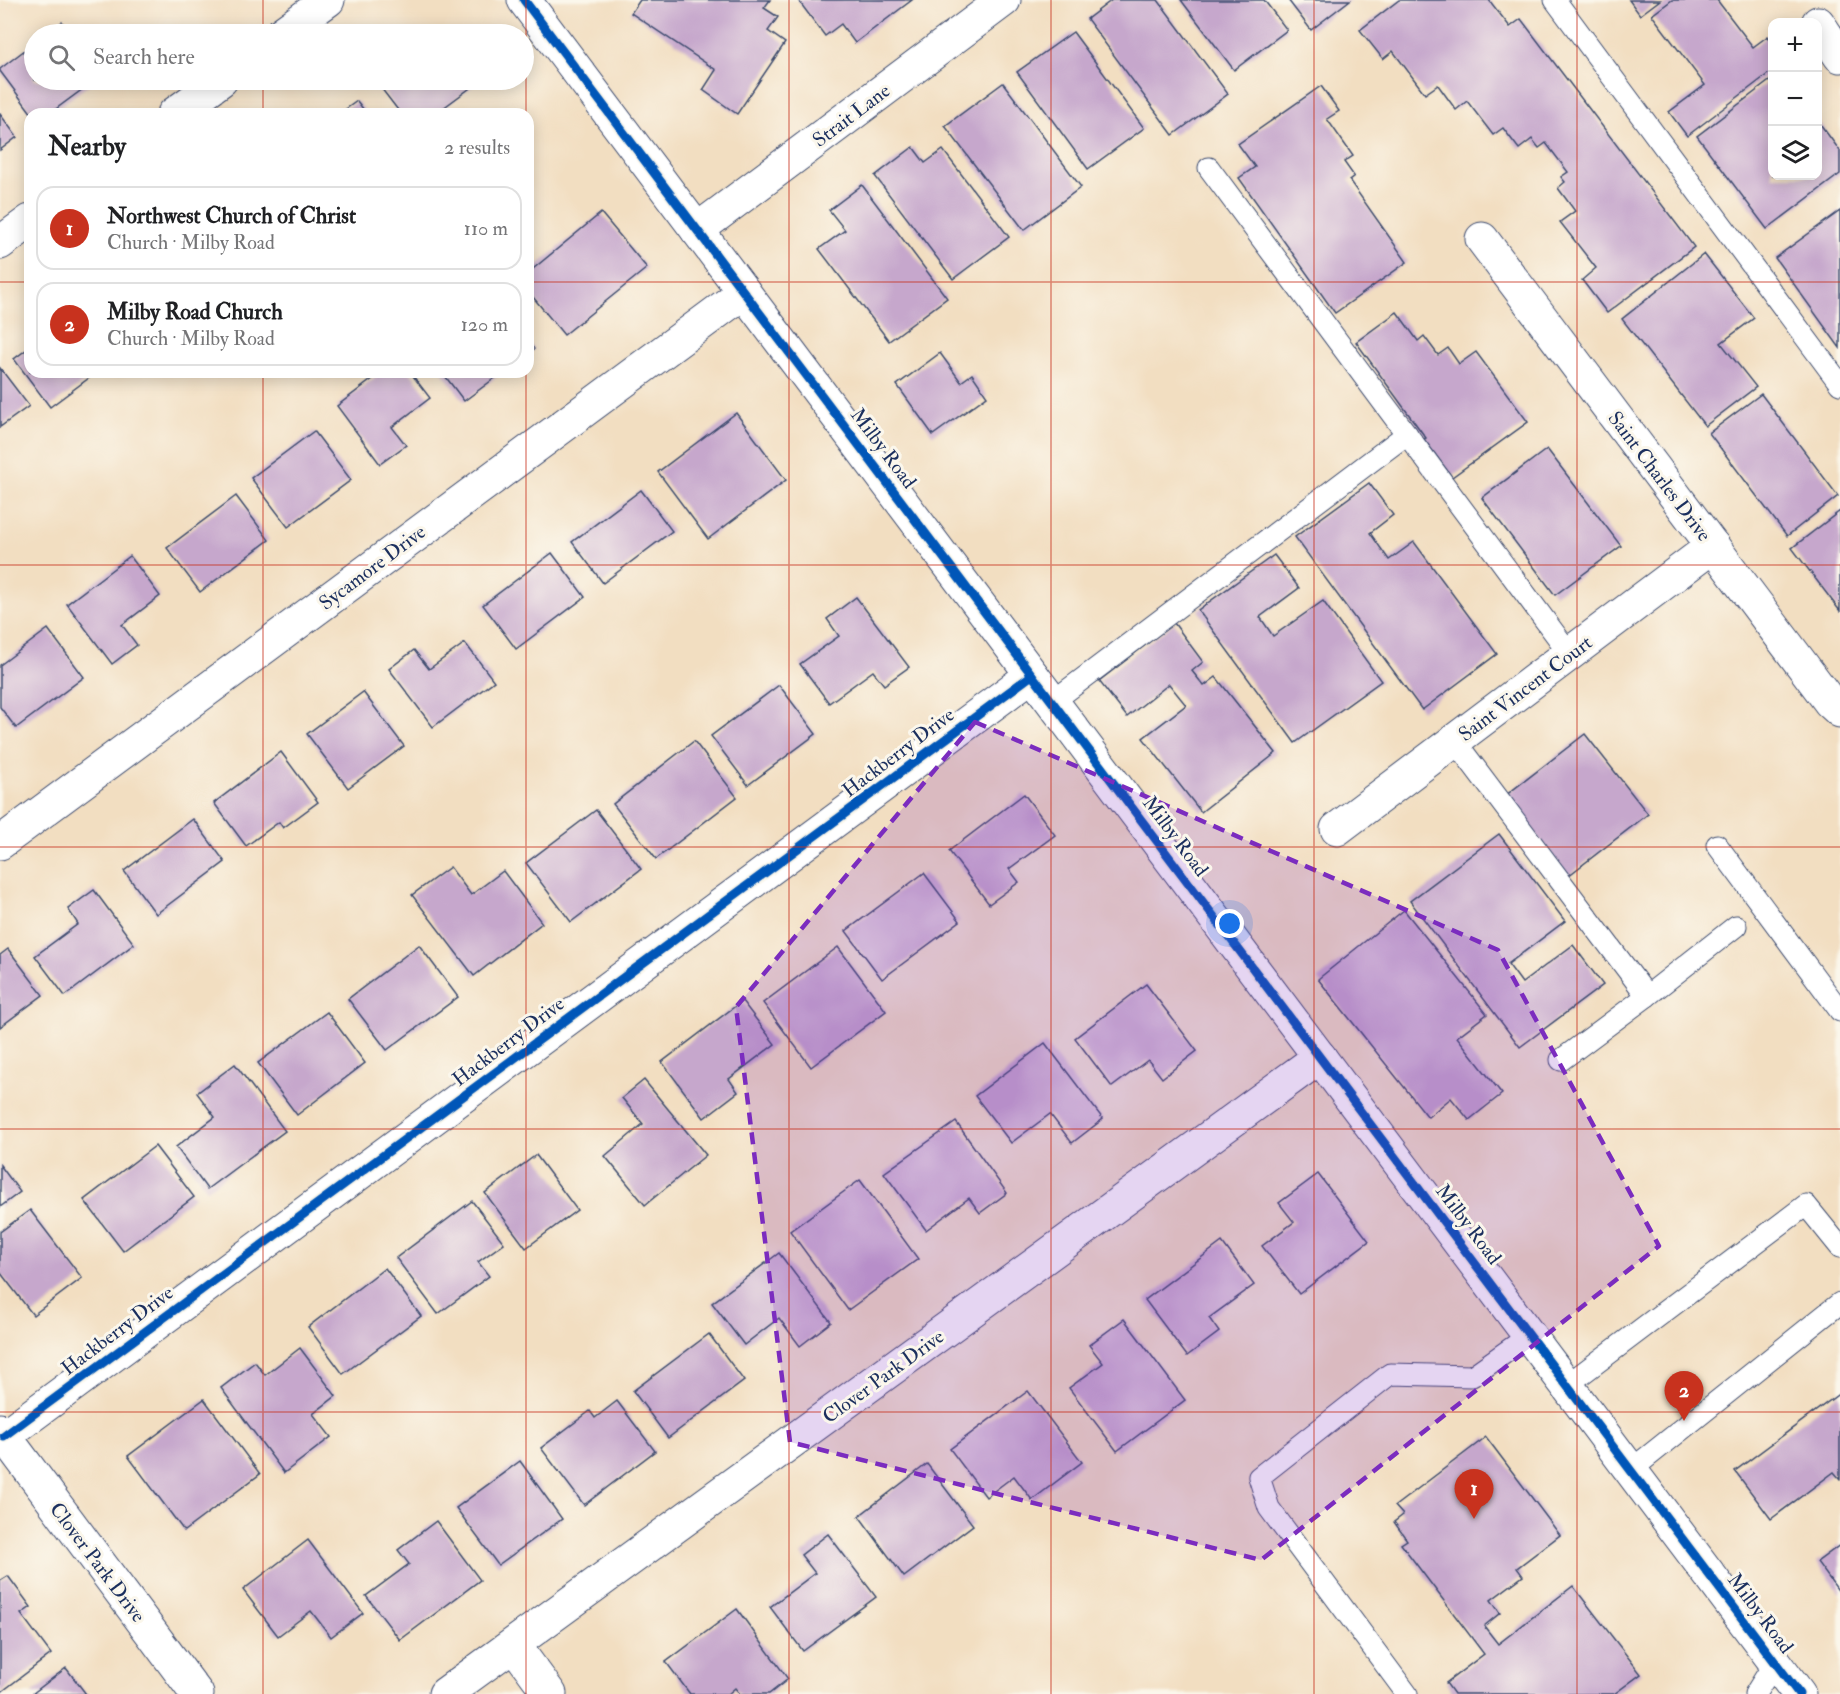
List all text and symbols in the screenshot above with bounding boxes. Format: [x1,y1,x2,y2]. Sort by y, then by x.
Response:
map controls [1768,18,1822,180]
button: + [1768,18,1822,72]
search box [24,24,534,90]
icon: search [45,41,78,74]
text: Search here [93,43,195,71]
button: − [1768,72,1822,126]
street label: Strait Lane [808,78,895,153]
button: layers [1768,126,1822,180]
text: Nearby [48,131,126,163]
text: 2 results [444,135,510,160]
text: Northwest Church of Christ [107,202,356,230]
text: 1 [66,216,73,241]
text: 110 m [464,216,508,241]
text: Church · Milby Road [107,230,275,255]
text: Milby Road Church [107,298,283,326]
text: 2 [64,312,75,337]
text: 120 m [461,312,508,337]
text: Church · Milby Road [107,326,275,351]
street label: Milby Road [845,403,922,494]
street label: Saint Charles Drive [1603,406,1717,546]
street label: Sycamore Drive [314,519,430,616]
street label: Saint Vincent Court [1453,630,1598,747]
street label: Hackberry Drive [837,702,959,803]
street label: Milby Road [1137,791,1214,882]
your location [1215,909,1244,938]
street label: Hackberry Drive [447,991,569,1092]
street label: Milby Road [1430,1179,1507,1270]
street label: Hackberry Drive [56,1280,178,1381]
street label: Clover Park Drive [818,1324,949,1429]
pin: 2 [1664,1372,1704,1421]
pin: 1 [1454,1470,1494,1519]
street label: Clover Park Drive [44,1497,151,1627]
street label: Milby Road [1722,1568,1799,1659]

